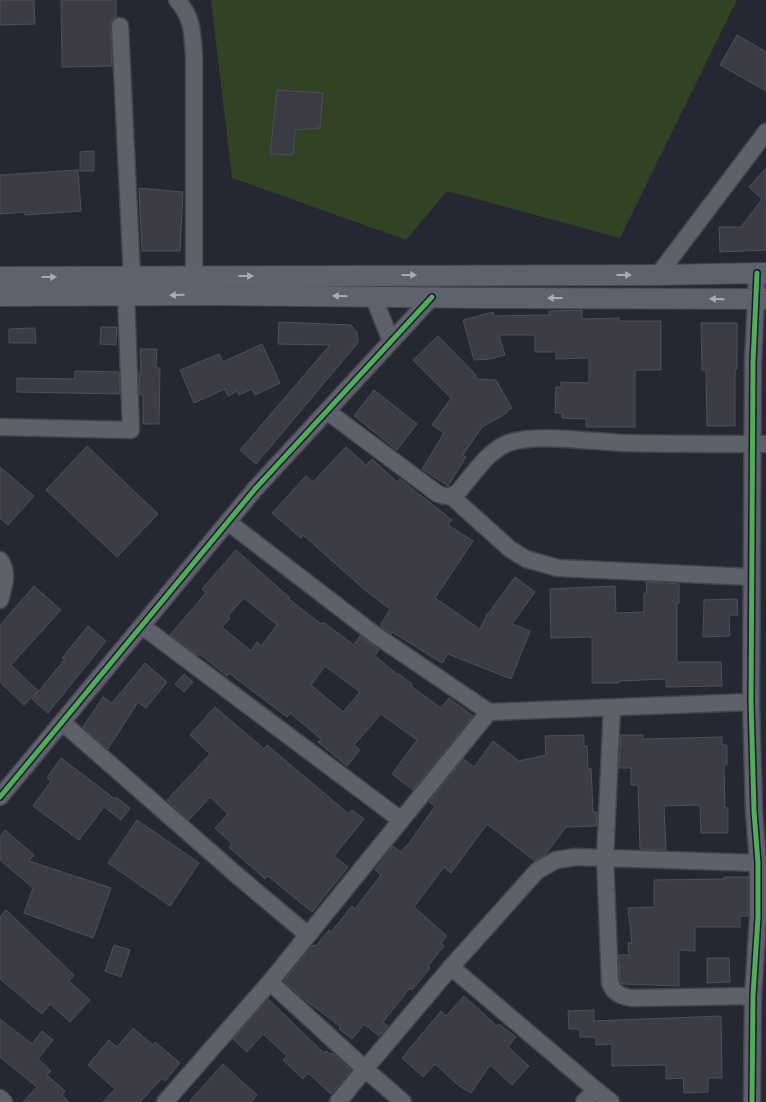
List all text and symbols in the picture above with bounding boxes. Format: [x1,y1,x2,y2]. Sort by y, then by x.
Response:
one-way arrow [401,271,417,279]
one-way arrow [616,271,632,279]
one-way arrow [238,272,254,280]
one-way arrow [41,273,57,281]
one-way arrow [169,291,185,299]
one-way arrow [332,292,348,300]
one-way arrow [547,294,563,302]
one-way arrow [709,295,725,303]

